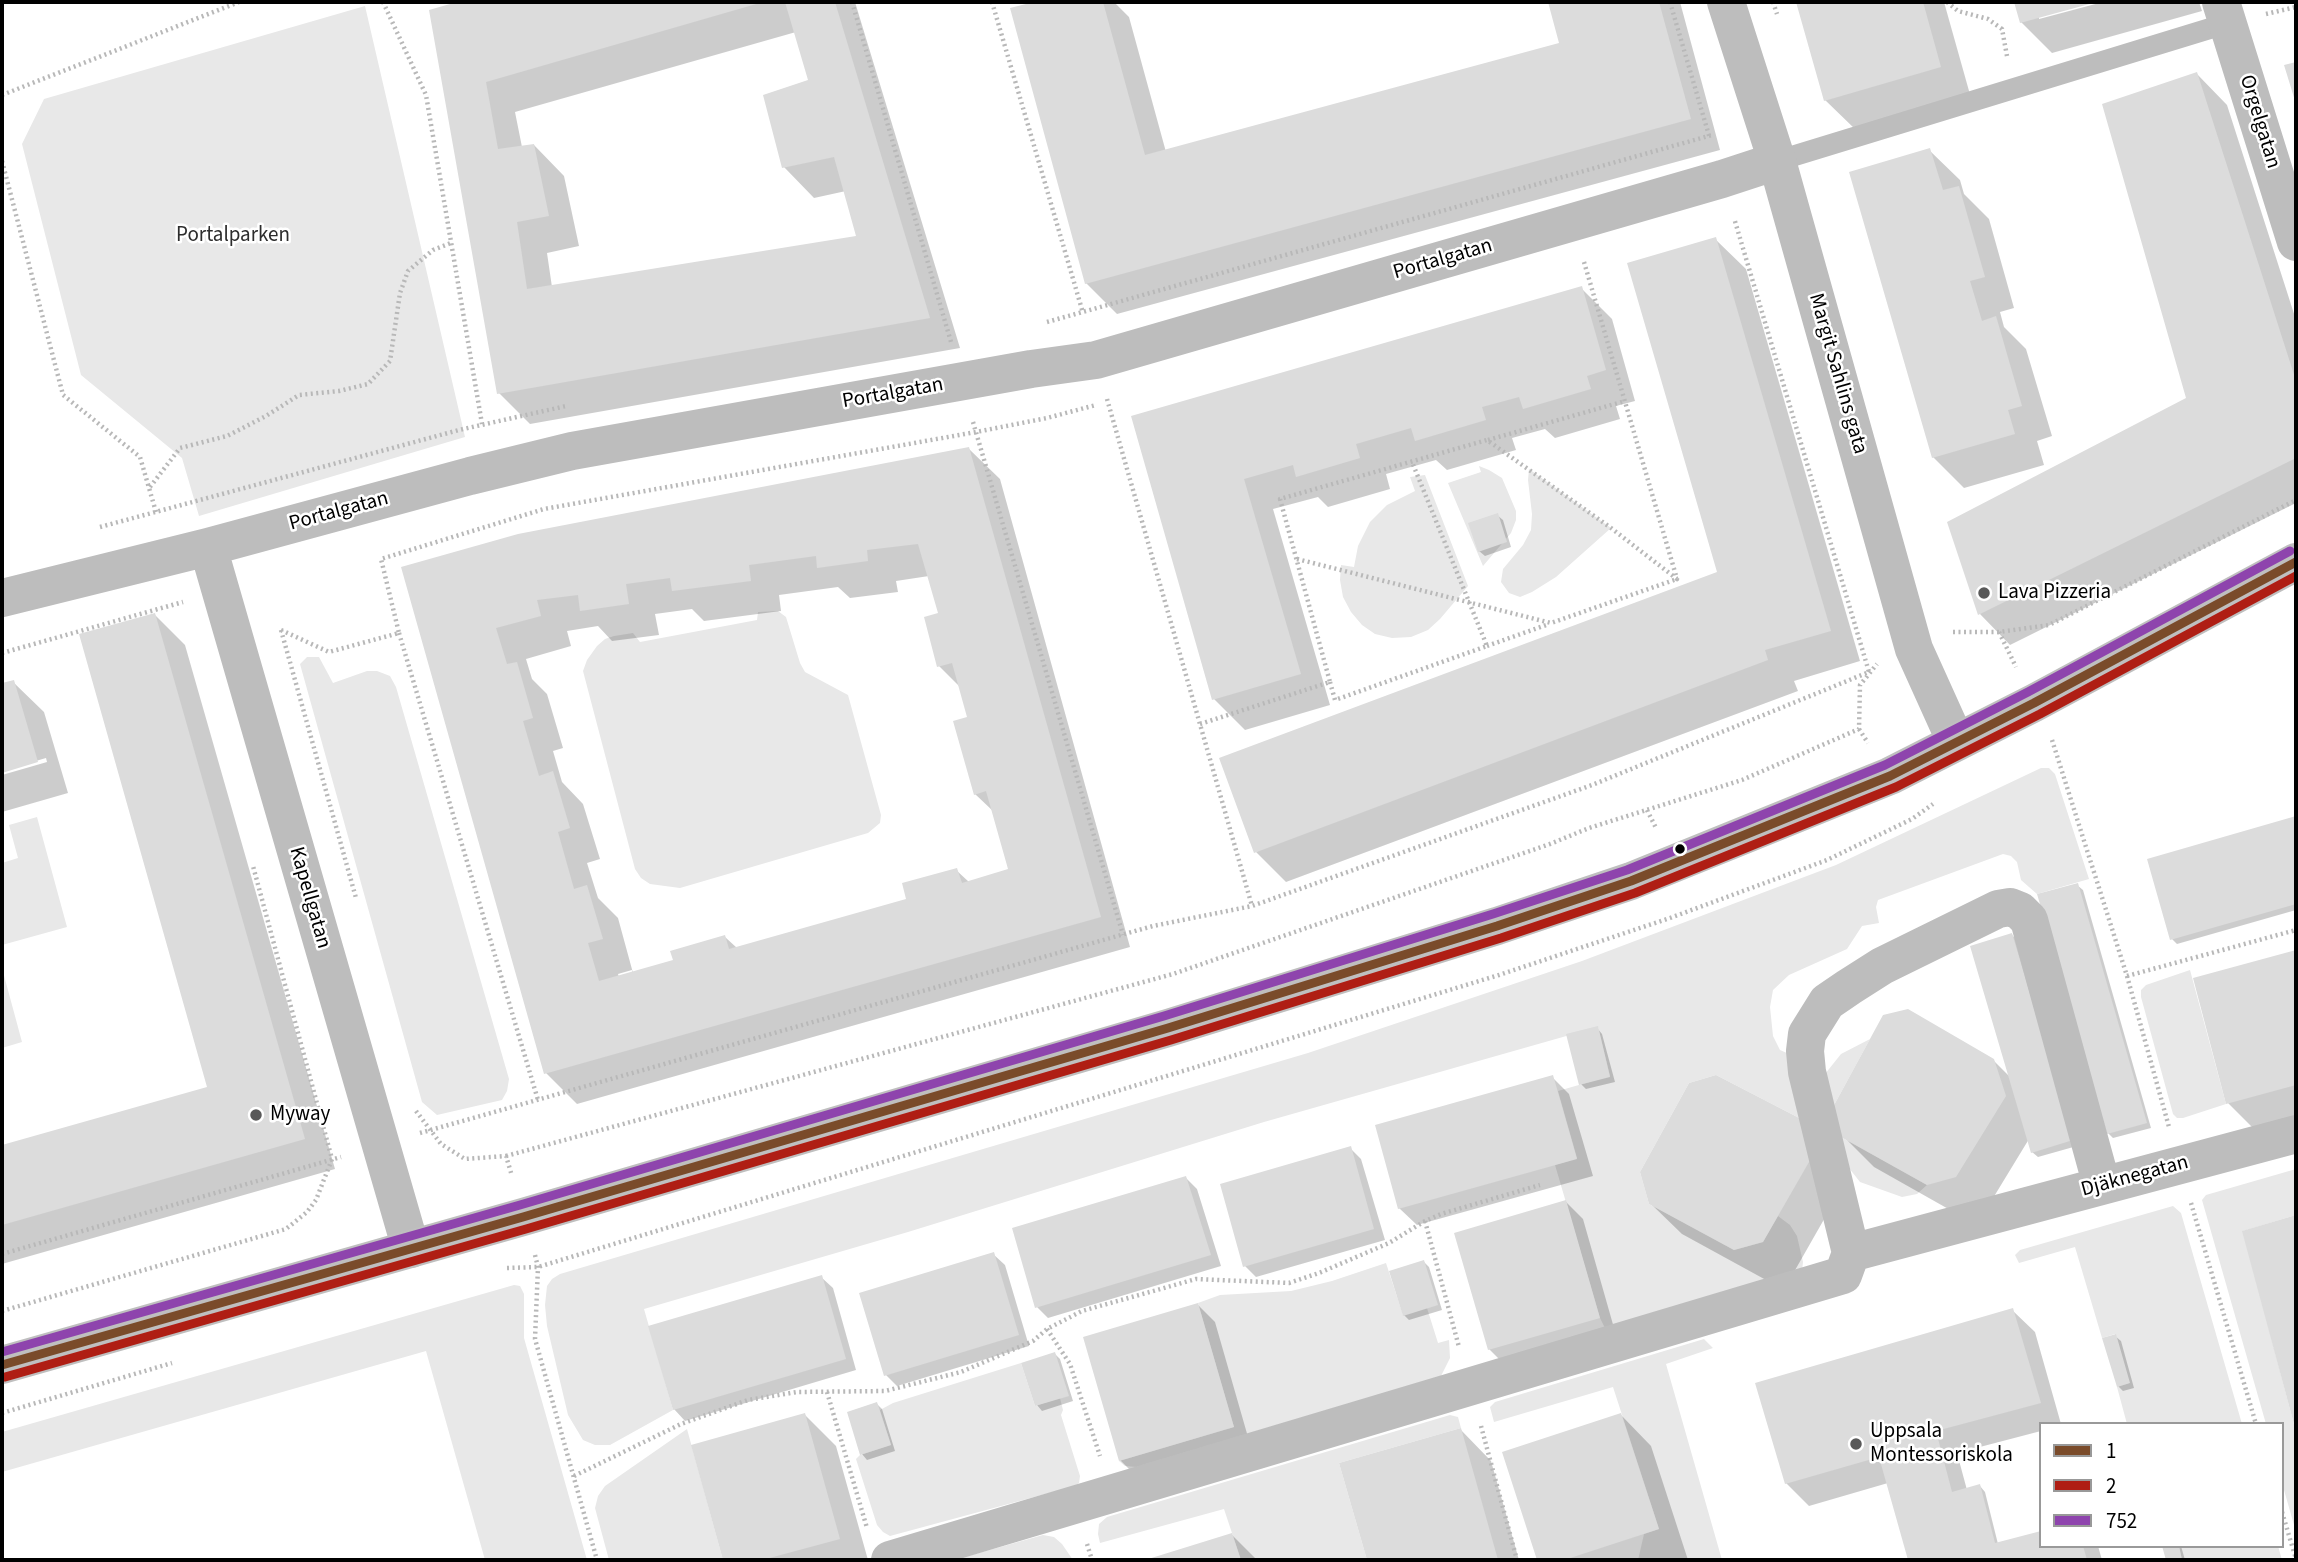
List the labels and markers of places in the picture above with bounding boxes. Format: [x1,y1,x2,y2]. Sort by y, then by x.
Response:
place label: Lava Pizzeria [1998,580,2111,606]
marker: Lava Pizzeria [1976,585,1992,601]
unlabelled marker [1673,842,1687,856]
place label: Myway [270,1102,330,1128]
marker: Myway [248,1107,264,1123]
place label: Uppsala Montessoriskola [1870,1419,2013,1469]
marker: Uppsala Montessoriskola [1848,1436,1864,1452]

